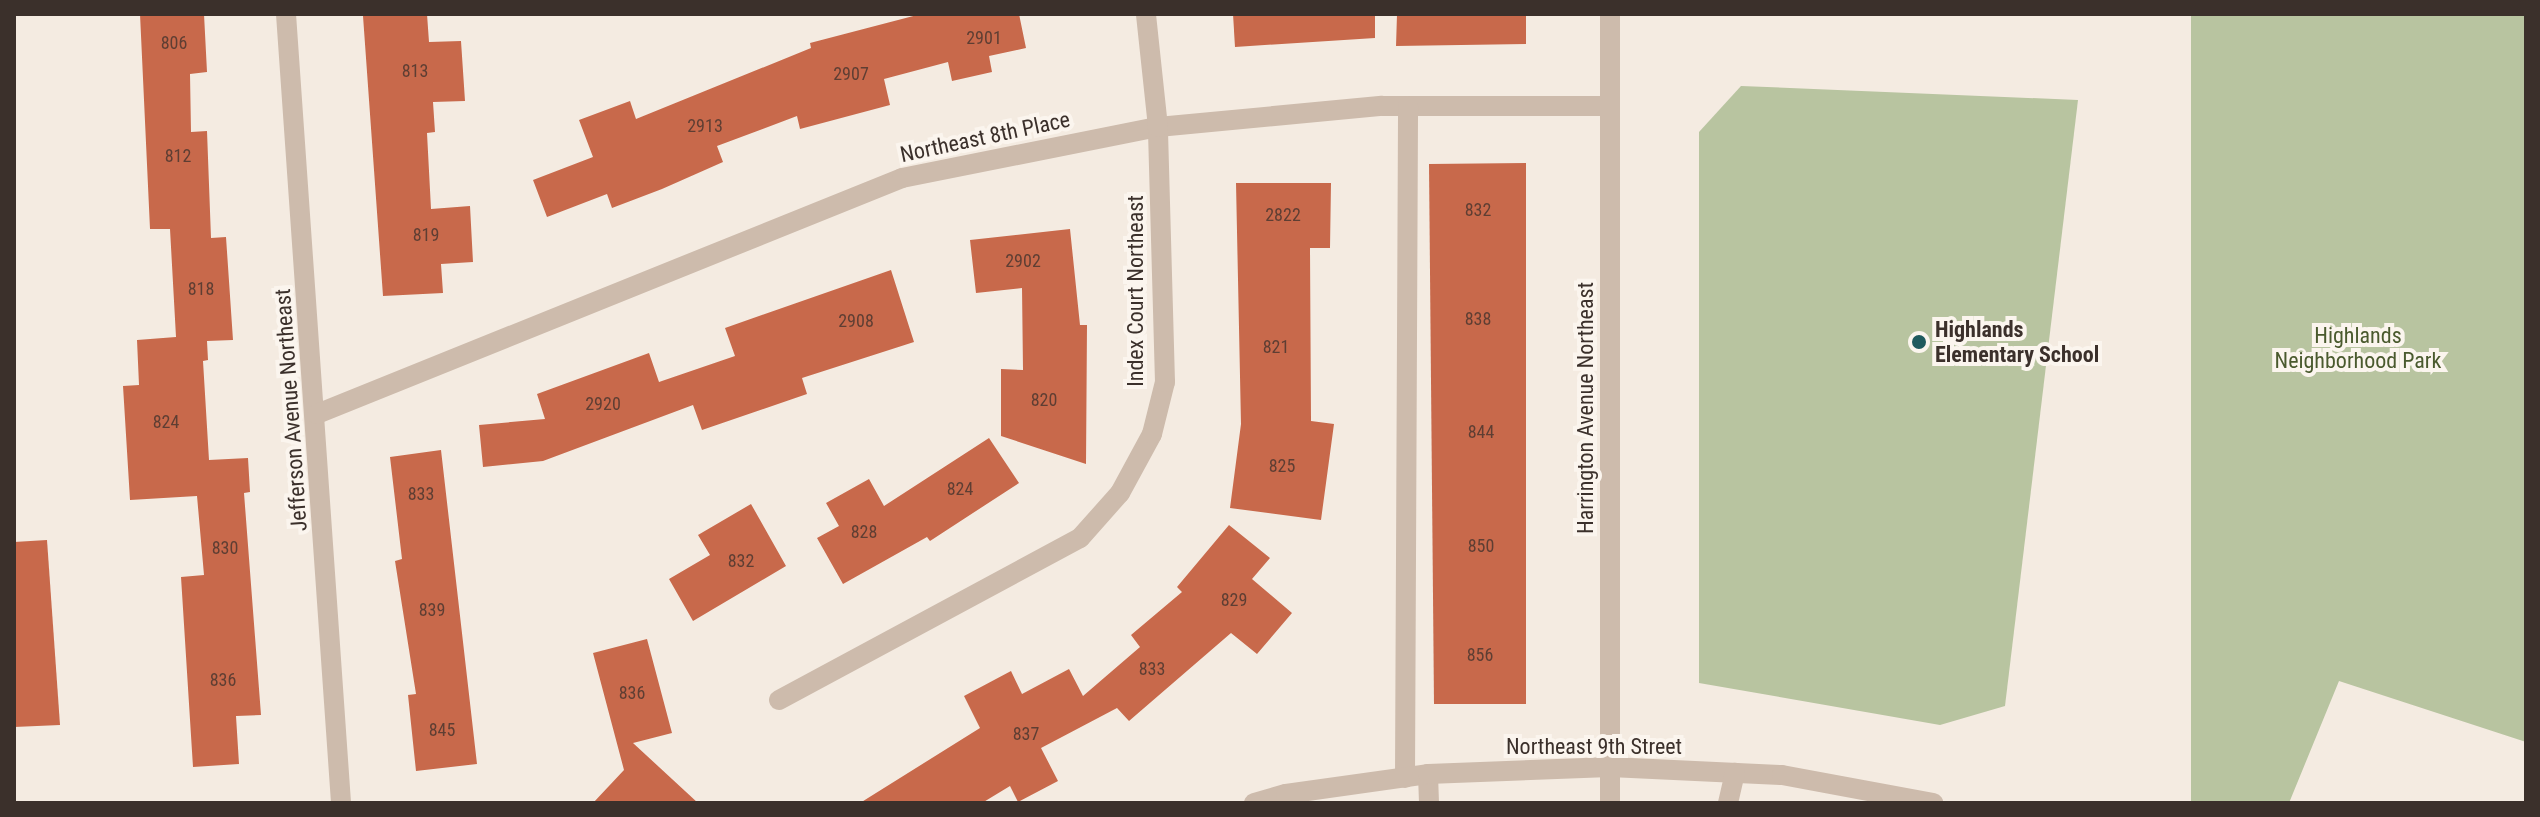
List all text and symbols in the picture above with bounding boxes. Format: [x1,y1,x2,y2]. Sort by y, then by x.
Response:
house number: 2901 [966,27,1002,49]
house number: 806 [161,32,187,54]
house number: 813 [402,60,428,82]
house number: 2907 [833,63,869,85]
street label: Northeast 8th Place [898,106,1072,168]
house number: 2913 [687,115,723,137]
house number: 812 [165,145,191,167]
street label: Index Court Northeast [1123,195,1149,387]
house number: 832 [1465,199,1491,221]
house number: 2822 [1265,204,1301,226]
house number: 819 [413,224,439,246]
house number: 2902 [1005,250,1041,272]
house number: 818 [188,278,214,300]
street label: Harrington Avenue Northeast [1573,282,1599,534]
street label: Jefferson Avenue Northeast [269,288,313,532]
house number: 838 [1465,308,1491,330]
house number: 2908 [838,310,874,332]
place label: Highlands Elementary School [1935,316,2099,368]
park label: Highlands Neighborhood Park [2275,322,2441,374]
marker: Highlands Elementary School [1910,333,1928,351]
house number: 821 [1263,336,1289,358]
house number: 820 [1031,389,1057,411]
house number: 2920 [585,393,621,415]
house number: 824 [153,411,179,433]
house number: 844 [1468,421,1494,443]
house number: 825 [1269,455,1295,477]
house number: 824 [947,478,973,500]
house number: 833 [408,483,434,505]
house number: 828 [851,521,877,543]
house number: 850 [1468,535,1494,557]
house number: 830 [212,537,238,559]
house number: 832 [728,550,754,572]
house number: 829 [1221,589,1247,611]
house number: 839 [419,599,445,621]
house number: 856 [1467,644,1493,666]
house number: 833 [1139,658,1165,680]
house number: 836 [210,669,236,691]
house number: 836 [619,682,645,704]
house number: 845 [429,719,455,741]
house number: 837 [1013,723,1039,745]
street label: Northeast 9th Street [1506,734,1682,760]

